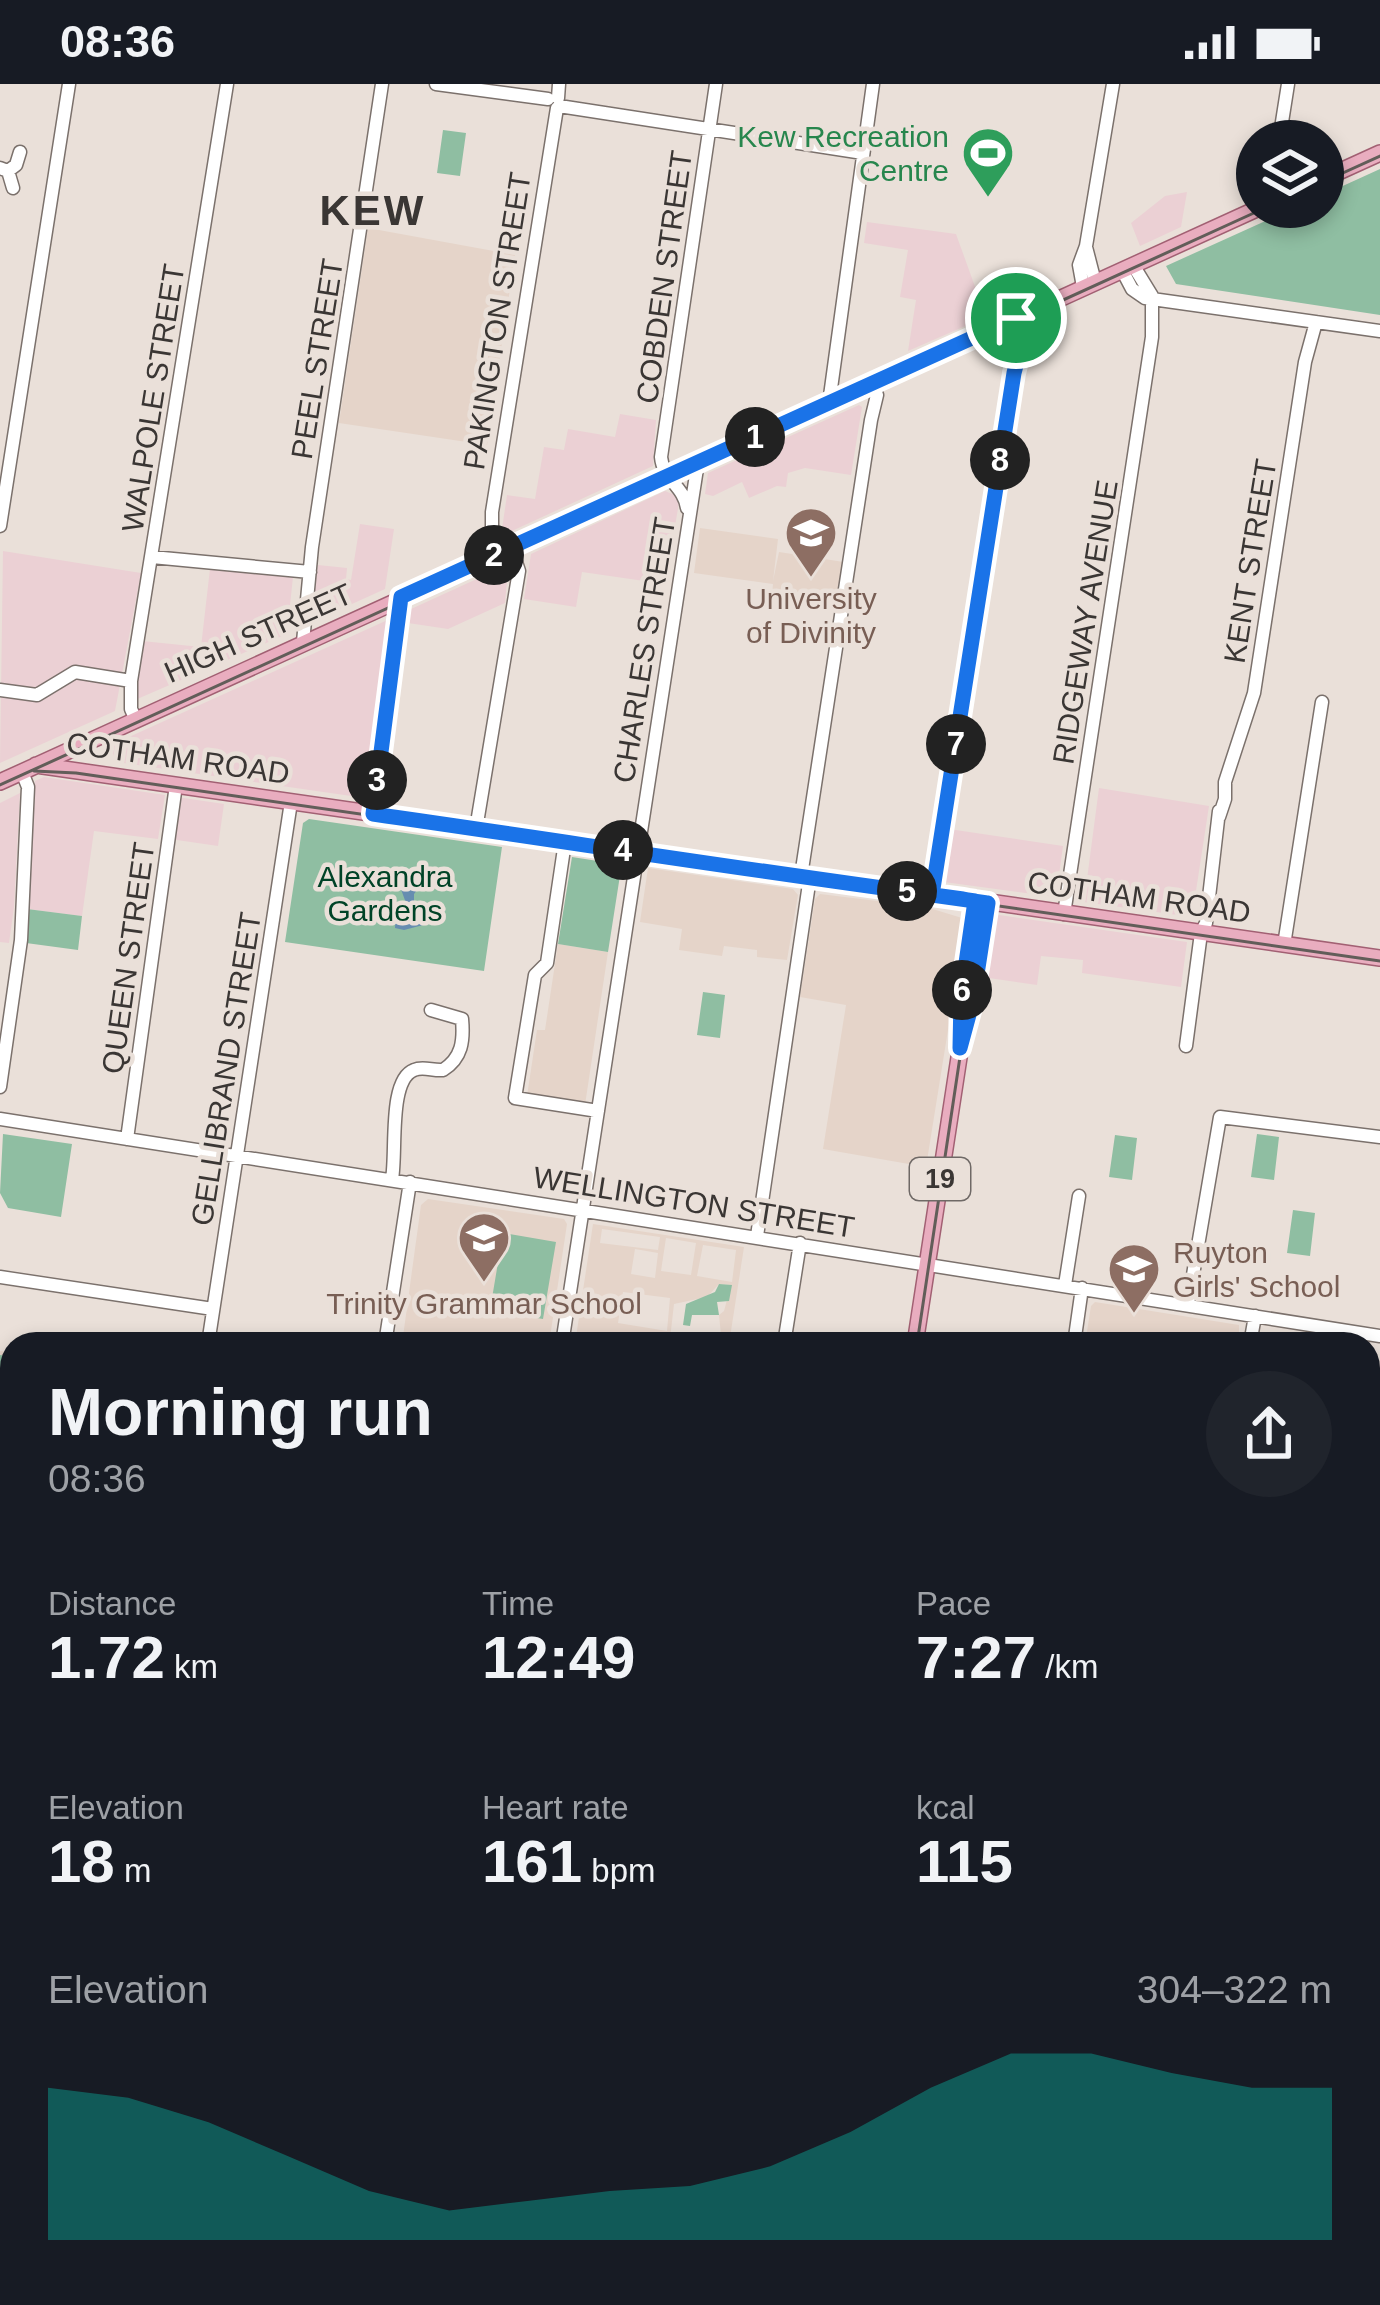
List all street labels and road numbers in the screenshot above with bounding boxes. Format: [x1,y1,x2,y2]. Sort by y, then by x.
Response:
street label: COBDEN STREET [630,148,698,406]
street label: PAKINGTON STREET [457,170,537,472]
street label: PEEL STREET [285,257,349,461]
street label: WALPOLE STREET [116,262,190,534]
street label: KENT STREET [1218,457,1282,665]
street label: RIDGEWAY AVENUE [1046,478,1124,766]
street label: CHARLES STREET [607,515,681,785]
street label: HIGH STREET [159,577,357,689]
street label: COTHAM ROAD [64,726,292,790]
street label: QUEEN STREET [95,840,161,1076]
street label: COTHAM ROAD [1025,865,1253,929]
street label: GELLIBRAND STREET [185,910,267,1228]
road number: 19 [910,1158,970,1200]
street label: WELLINGTON STREET [531,1160,857,1244]

